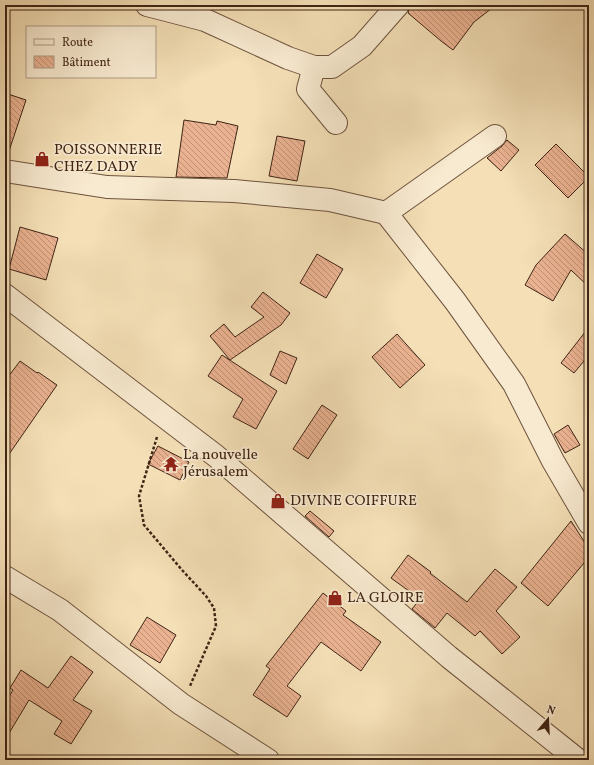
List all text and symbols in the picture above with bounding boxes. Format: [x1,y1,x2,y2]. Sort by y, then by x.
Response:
legend [26,26,156,78]
text: Route [62,35,93,51]
text: Bâtiment [62,55,111,71]
place label: POISSONNERIE CHEZ DADY [54,140,162,178]
shop icon: POISSONNERIE CHEZ DADY [33,150,51,168]
place label: La nouvelle Jérusalem [183,445,258,483]
temple icon: La nouvelle Jérusalem [162,455,180,473]
place label: DIVINE COIFFURE [290,491,417,512]
shop icon: DIVINE COIFFURE [269,492,287,510]
place label: LA GLOIRE [347,588,424,609]
shop icon: LA GLOIRE [326,589,344,607]
north arrow [528,699,568,739]
text: N [545,703,557,719]

